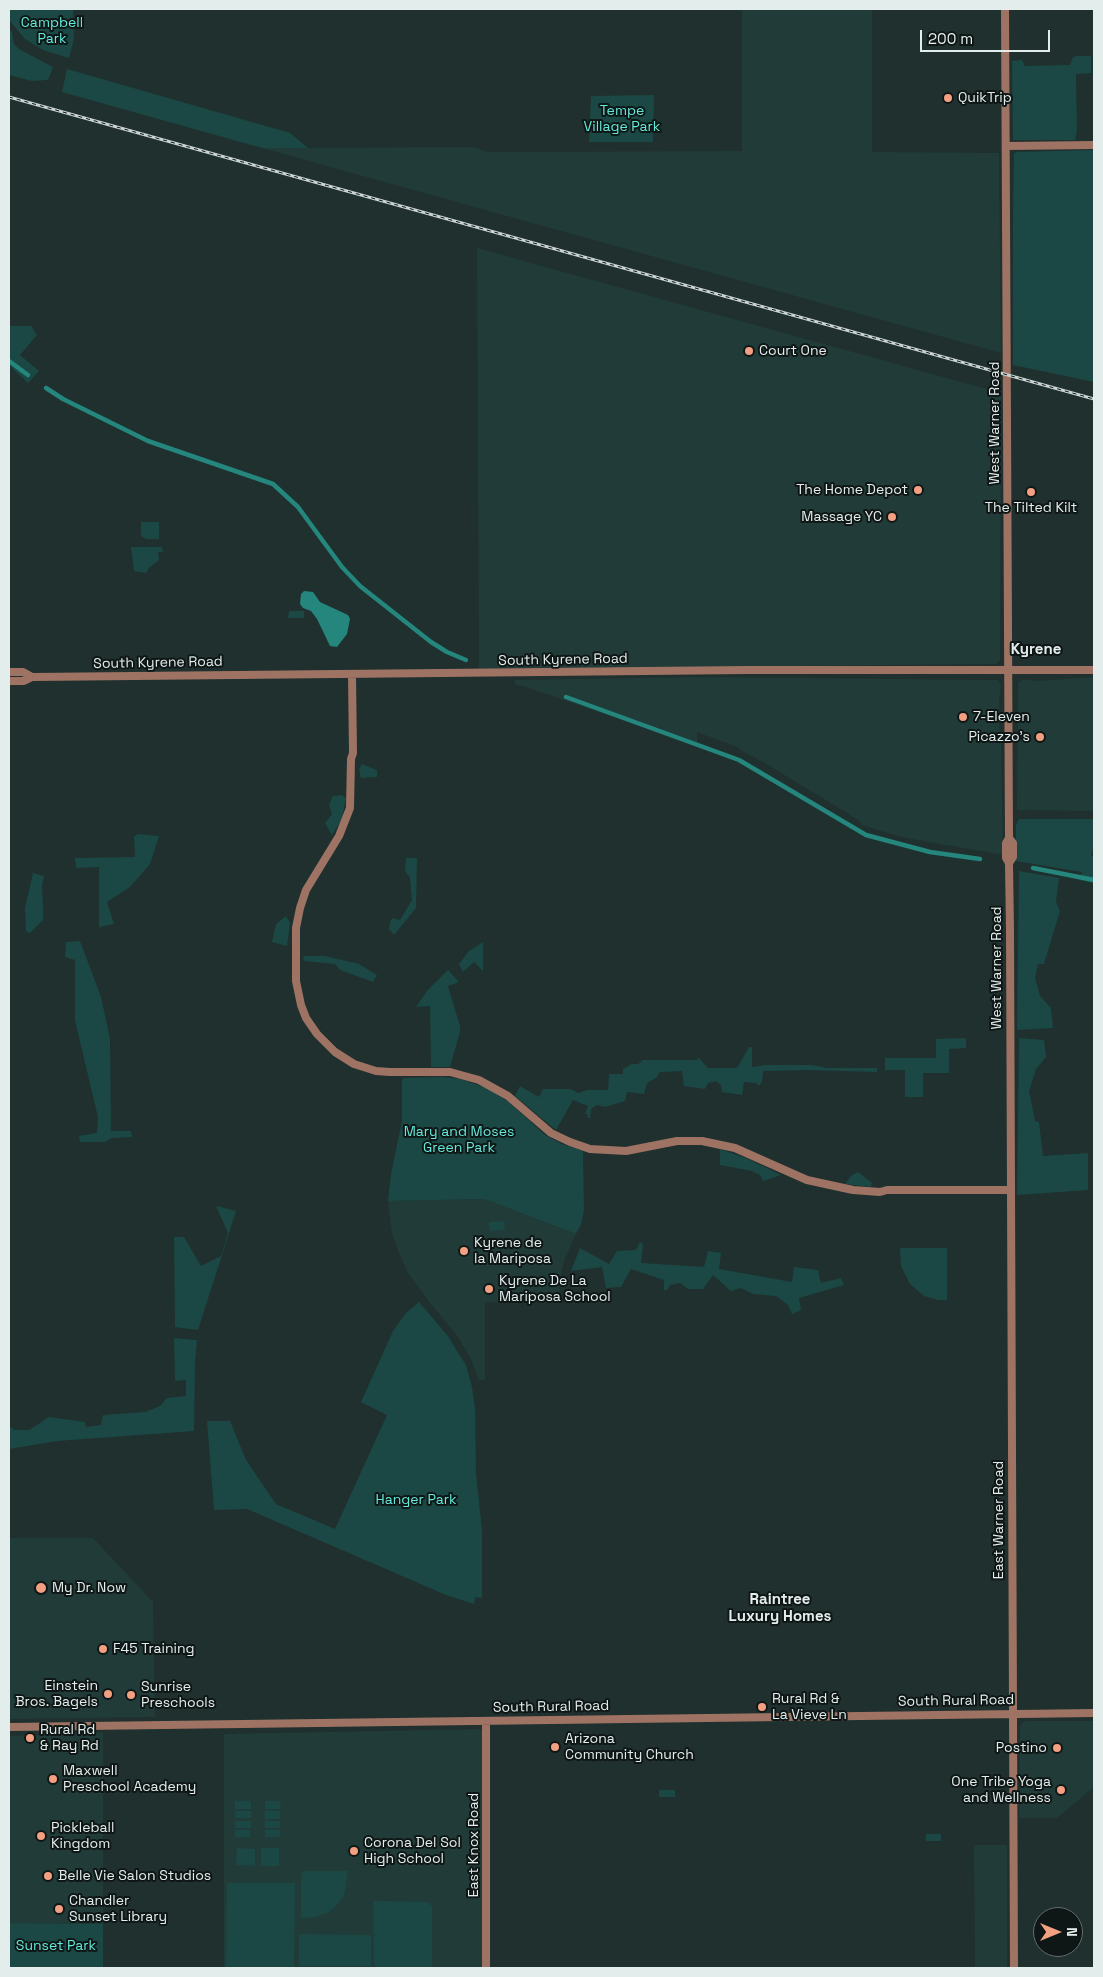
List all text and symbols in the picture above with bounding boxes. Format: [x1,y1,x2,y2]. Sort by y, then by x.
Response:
park label: Campbell Park [21,15,83,48]
scale bar [923,20,1053,52]
text: 200 m [928,29,973,48]
place label: QuikTrip [958,90,1012,106]
marker: QuikTrip [942,92,954,104]
park label: Tempe Village Park [584,103,660,136]
place label: Court One [759,343,827,359]
marker: Court One [743,345,755,357]
street label: West Warner Road [987,361,1003,485]
place label: The Home Depot [796,482,908,498]
marker: The Home Depot [912,484,924,496]
marker: The Tilted Kilt [1025,486,1037,498]
place label: The Tilted Kilt [985,500,1077,516]
place label: Massage YC [801,509,882,525]
marker: Massage YC [886,511,898,523]
district label: Kyrene [1011,641,1061,659]
street label: South Kyrene Road [498,650,628,670]
street label: South Kyrene Road [93,653,223,673]
place label: 7-Eleven [973,709,1030,725]
marker: 7-Eleven [957,711,969,723]
place label: Picazzo’s [968,729,1030,745]
marker: Picazzo’s [1034,731,1046,743]
street label: West Warner Road [989,906,1005,1030]
park label: Mary and Moses Green Park [404,1124,514,1156]
place label: Kyrene de la Mariposa [474,1235,551,1268]
marker: Kyrene de la Mariposa [458,1245,470,1257]
place label: Kyrene De La Mariposa School [499,1273,611,1305]
marker: Kyrene De La Mariposa School [483,1283,495,1295]
street label: East Warner Road [991,1461,1007,1579]
park label: Hanger Park [375,1492,457,1508]
place label: My Dr. Now [52,1580,126,1596]
marker: My Dr. Now [34,1581,48,1595]
district label: Raintree Luxury Homes [729,1591,831,1626]
place label: F45 Training [113,1641,195,1657]
marker: F45 Training [97,1643,109,1655]
place label: Einstein Bros. Bagels [15,1678,98,1710]
place label: Sunrise Preschools [141,1679,215,1711]
marker: Einstein Bros. Bagels [102,1688,114,1700]
marker: Sunrise Preschools [125,1689,137,1701]
place label: Rural Rd & La Vieve Ln [772,1691,847,1724]
street label: South Rural Road [898,1692,1014,1710]
street label: South Rural Road [493,1698,609,1716]
marker: Rural Rd & La Vieve Ln [756,1701,768,1713]
place label: Rural Rd & Ray Rd [40,1722,99,1754]
place label: Arizona Community Church [565,1731,694,1764]
marker: Rural Rd & Ray Rd [24,1732,36,1744]
place label: Postino [996,1740,1047,1756]
marker: Arizona Community Church [549,1741,561,1753]
marker: Postino [1051,1742,1063,1754]
place label: Maxwell Preschool Academy [63,1763,196,1795]
marker: Maxwell Preschool Academy [47,1773,59,1785]
place label: One Tribe Yoga and Wellness [951,1774,1051,1806]
marker: One Tribe Yoga and Wellness [1055,1784,1067,1796]
street label: East Knox Road [466,1793,482,1897]
place label: Pickleball Kingdom [51,1820,114,1852]
marker: Pickleball Kingdom [35,1830,47,1842]
place label: Corona Del Sol High School [364,1835,461,1868]
marker: Corona Del Sol High School [348,1845,360,1857]
place label: Belle Vie Salon Studios [58,1868,211,1884]
marker: Belle Vie Salon Studios [42,1870,54,1882]
place label: Chandler Sunset Library [69,1893,167,1925]
marker: Chandler Sunset Library [53,1903,65,1915]
north arrow [1033,1907,1083,1957]
text: N [1063,1927,1081,1937]
park label: Sunset Park [16,1938,96,1954]

